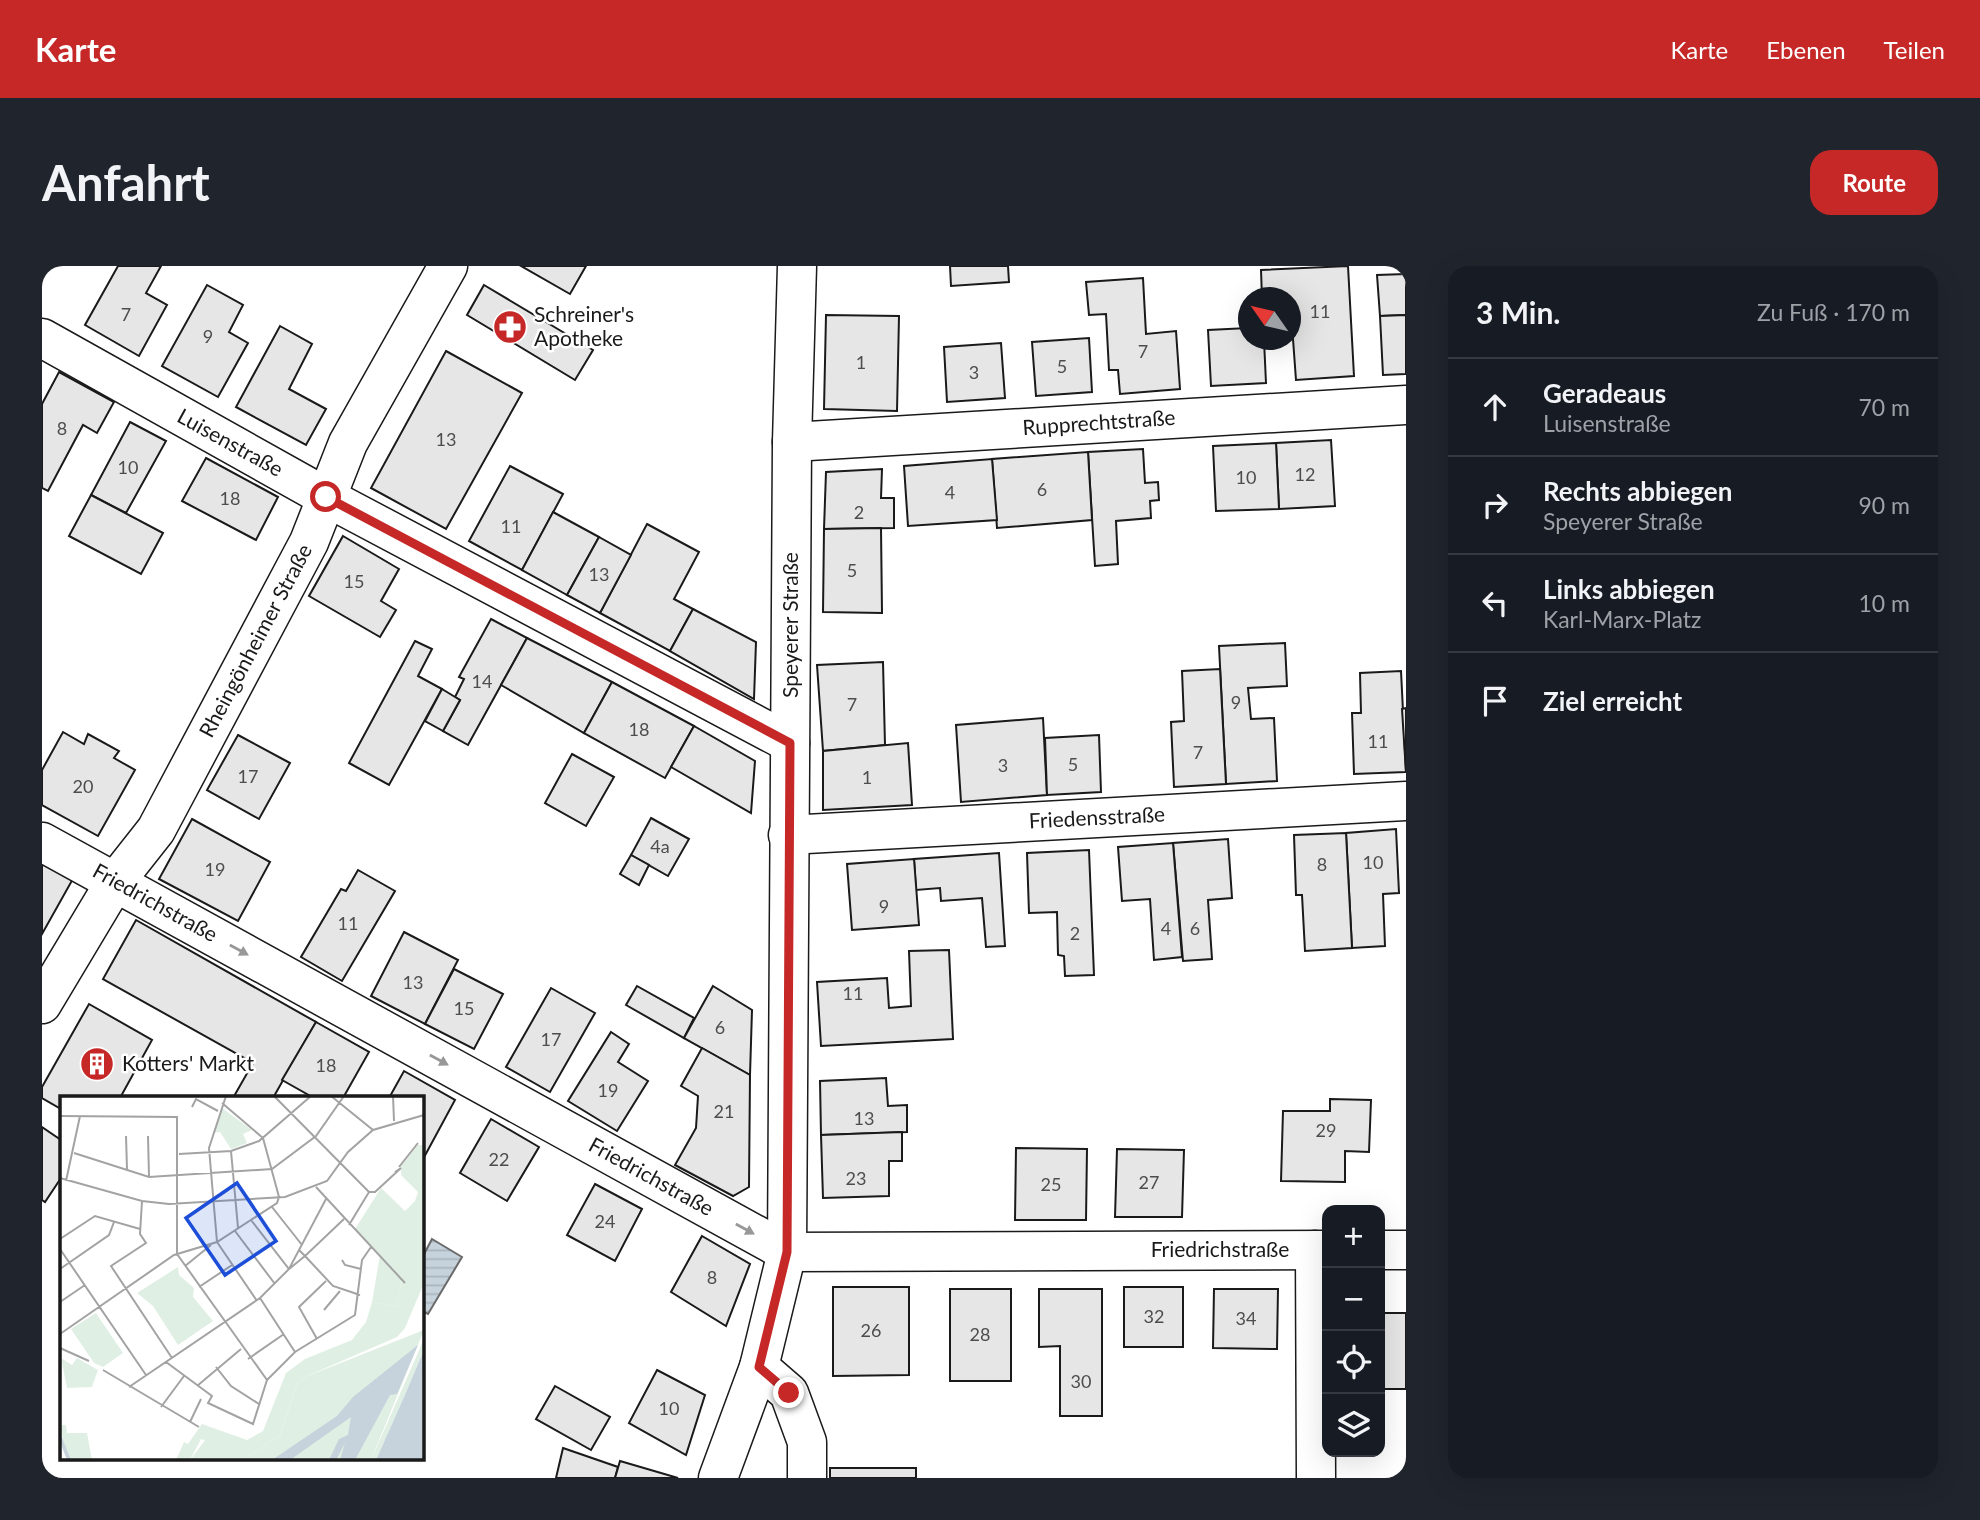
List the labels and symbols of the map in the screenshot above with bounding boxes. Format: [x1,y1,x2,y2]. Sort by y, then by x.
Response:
north arrow [1238,287,1301,350]
house number: 11 [1310,300,1330,322]
place label: Schreiner's Apotheke [534,301,634,350]
house number: 7 [121,303,131,325]
pharmacy icon: Schreiner's Apotheke [491,308,529,346]
house number: 9 [203,325,213,347]
house number: 7 [1138,340,1148,362]
house number: 1 [856,351,866,373]
house number: 5 [1057,355,1067,377]
house number: 3 [969,361,979,383]
street label: Luisenstraße [174,402,288,481]
street label: Rupprechtstraße [1022,404,1176,439]
house number: 8 [57,417,67,439]
house number: 13 [436,428,456,450]
house number: 10 [118,456,138,478]
house number: 12 [1295,463,1315,485]
house number: 10 [1236,466,1256,488]
house number: 6 [1037,478,1047,500]
route start [310,481,341,512]
house number: 4 [945,481,955,503]
house number: 18 [220,487,240,509]
house number: 2 [854,501,864,523]
house number: 11 [501,515,521,537]
street label: Rheingönheimer Straße [193,539,316,741]
street label: Speyerer Straße [777,552,802,698]
house number: 5 [847,559,857,581]
house number: 13 [589,563,609,585]
house number: 15 [344,570,364,592]
house number: 14 [472,670,492,692]
house number: 9 [1231,691,1241,713]
house number: 7 [847,693,857,715]
house number: 18 [629,718,649,740]
house number: 11 [1368,730,1388,752]
house number: 7 [1193,741,1203,763]
house number: 5 [1068,753,1078,775]
house number: 3 [998,754,1008,776]
house number: 17 [238,765,258,787]
house number: 1 [862,766,872,788]
house number: 20 [73,775,93,797]
street label: Friedensstraße [1028,800,1166,833]
house number: 4a [650,835,670,857]
house number: 10 [1363,851,1383,873]
house number: 8 [1317,853,1327,875]
street label: Friedrichstraße [89,857,222,946]
house number: 19 [205,858,225,880]
house number: 9 [879,895,889,917]
house number: 11 [338,912,358,934]
house number: 4 [1161,917,1171,939]
house number: 6 [1190,917,1200,939]
house number: 2 [1070,922,1080,944]
one-way arrow [230,944,249,956]
house number: 13 [403,971,423,993]
house number: 11 [843,982,863,1004]
house number: 15 [454,997,474,1019]
house number: 6 [715,1016,725,1038]
house number: 17 [541,1028,561,1050]
building icon: Kotters' Markt [78,1045,116,1083]
place label: Kotters' Markt [122,1050,254,1075]
house number: 18 [316,1054,336,1076]
one-way arrow [429,1054,448,1066]
house number: 19 [598,1079,618,1101]
inset map [60,1096,424,1460]
house number: 21 [714,1100,734,1122]
house number: 13 [854,1107,874,1129]
house number: 29 [1316,1119,1336,1141]
street label: Friedrichstraße [585,1131,718,1220]
house number: 22 [489,1148,509,1170]
house number: 23 [846,1167,866,1189]
house number: 27 [1139,1171,1159,1193]
house number: 25 [1041,1173,1061,1195]
house number: 24 [595,1210,615,1232]
one-way arrow [735,1223,755,1235]
street label: Friedrichstraße [1151,1236,1289,1261]
house number: 8 [707,1266,717,1288]
house number: 32 [1144,1305,1164,1327]
house number: 34 [1236,1307,1256,1329]
house number: 26 [861,1319,881,1341]
house number: 28 [970,1323,990,1345]
house number: 30 [1071,1370,1091,1392]
route end [773,1377,804,1408]
house number: 10 [659,1397,679,1419]

